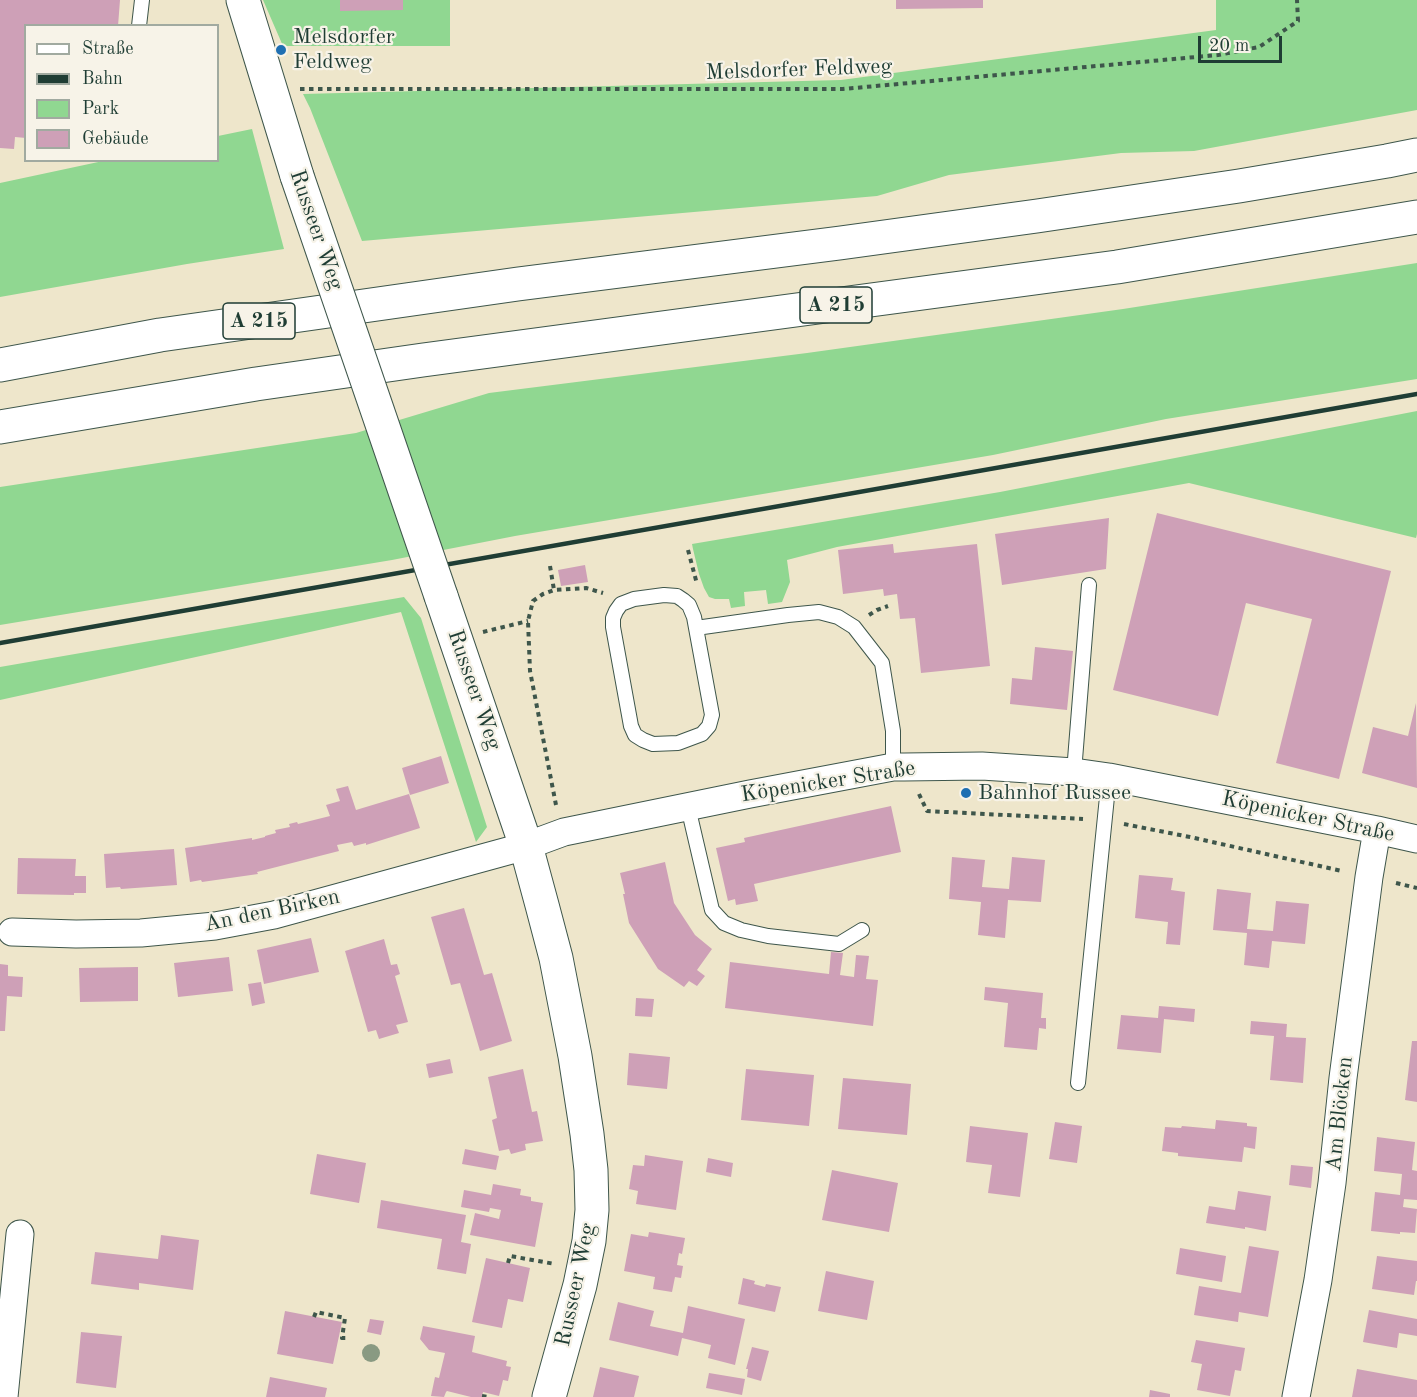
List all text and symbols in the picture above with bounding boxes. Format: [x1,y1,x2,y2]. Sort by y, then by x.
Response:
legend [24,24,219,162]
place label: Melsdorfer Feldweg [293,24,395,76]
scale bar [1201,24,1285,62]
text: 20 m [1209,37,1249,55]
text: Straße [82,40,133,58]
marker: Melsdorfer Feldweg [274,43,288,57]
street label: Melsdorfer Feldweg [705,54,893,86]
text: Bahn [82,70,123,88]
text: Park [82,100,119,118]
text: Gebäude [82,130,149,148]
street label: Russeer Weg [283,166,349,294]
road number: A 215 [800,287,872,323]
road number: A 215 [223,303,295,339]
street label: Russeer Weg [441,626,507,754]
street label: Köpenicker Straße [739,755,917,809]
place label: Bahnhof Russee [978,780,1131,806]
marker: Bahnhof Russee [959,786,973,800]
street label: Köpenicker Straße [1219,786,1397,848]
street label: An den Birken [202,884,342,938]
street label: Am Blöcken [1321,1055,1359,1173]
street label: Russeer Weg [550,1221,602,1349]

